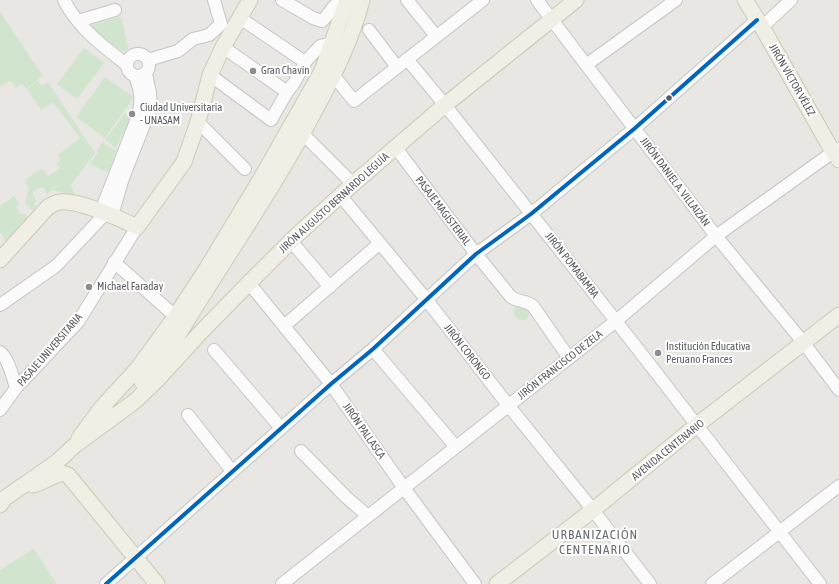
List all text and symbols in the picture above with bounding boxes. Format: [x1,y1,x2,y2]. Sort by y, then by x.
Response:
street label: JIRÓN VÍCTOR VÉLEZ [766,42,818,118]
place label: Gran Chavín [261,64,310,78]
marker: Gran Chavín [248,66,258,76]
unlabelled marker [664,93,674,103]
place label: Ciudad Universitaria - UNASAM [140,101,222,127]
marker: Ciudad Universitaria - UNASAM [127,109,137,119]
street label: JIRÓN DANIEL A. VILLAIZÁN [637,135,713,229]
street label: JIRÓN AUGUSTO BERNARDO LEGUÍA [276,150,392,256]
street label: PASAJE MAGISTERIAL [413,174,473,248]
street label: JIRÓN POMABAMBA [542,230,602,300]
place label: Michael Faraday [97,280,163,294]
marker: Michael Faraday [84,282,94,292]
street label: PASAJE UNIVERSITARIA [15,311,85,389]
street label: JIRÓN CORONGO [441,321,493,383]
street label: JIRÓN FRANCISCO DE ZELA [515,328,605,402]
place label: Institución Educativa Peruano Frances [666,340,750,366]
marker: Institución Educativa Peruano Frances [653,348,663,358]
street label: JIRÓN PALLASCA [340,400,388,462]
street label: AVENIDA CENTENARIO [629,417,707,483]
district label: URBANIZACIÓN CENTENARIO [552,527,638,558]

